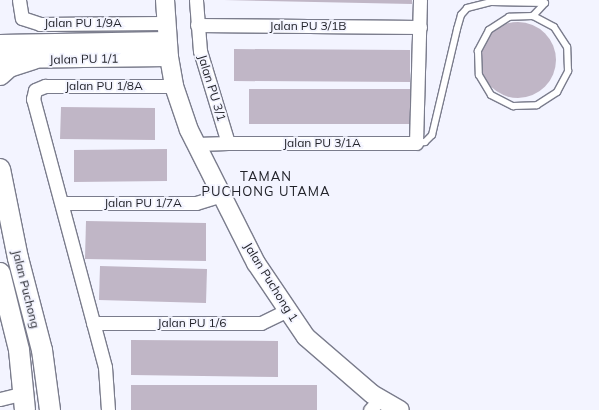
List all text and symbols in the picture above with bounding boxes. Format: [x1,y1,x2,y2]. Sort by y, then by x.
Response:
street label: Jalan PU 1/9A [44,16,122,30]
street label: Jalan PU 3/1B [269,19,347,33]
street label: Jalan PU 1/1 [49,51,119,67]
street label: Jalan PU 3/1 [195,53,229,123]
street label: Jalan PU 1/8A [65,79,143,93]
street label: Jalan PU 3/1A [283,136,361,150]
district label: TAMAN PUCHONG UTAMA [201,169,331,200]
street label: Jalan PU 1/7A [104,196,182,210]
street label: Jalan Puchong 1 [241,240,301,324]
street label: Jalan Puchong [9,248,43,330]
street label: Jalan PU 1/6 [158,316,226,330]

